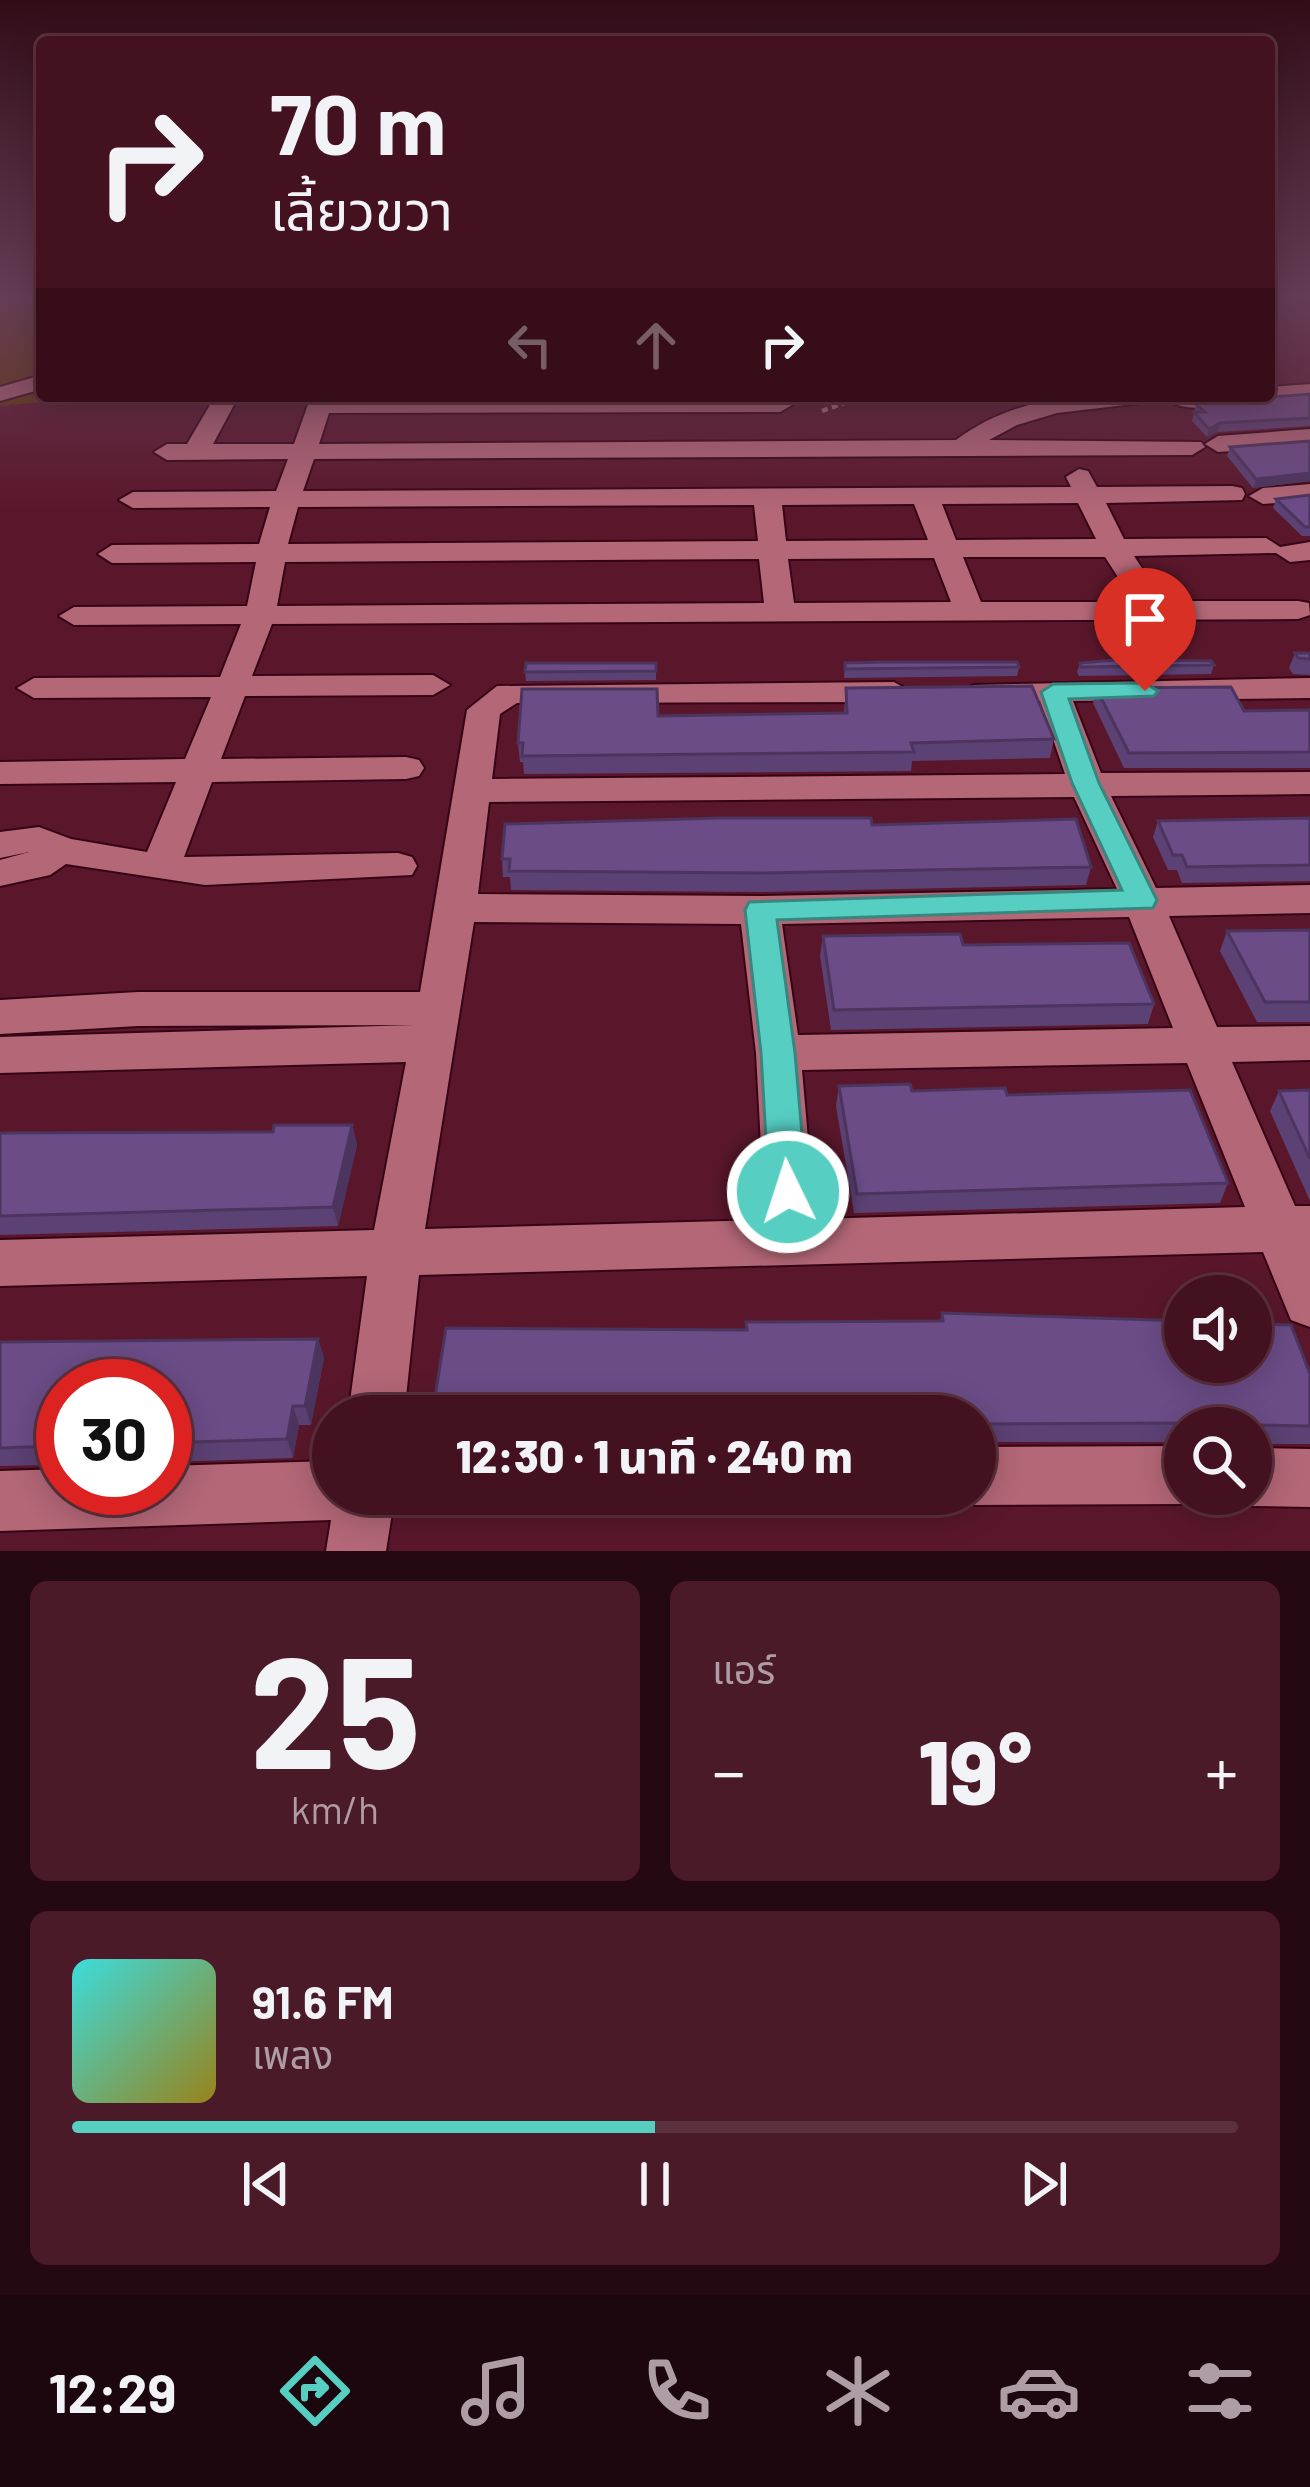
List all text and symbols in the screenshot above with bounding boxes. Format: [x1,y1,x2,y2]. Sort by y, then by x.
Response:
text: 70 m [270,71,446,172]
icon: right [72,84,228,240]
text: เลี้ยวขวา [270,176,453,241]
icon: left [497,312,563,378]
icon: ahead [623,312,689,378]
icon: right [749,312,815,378]
pin [1094,568,1196,691]
icon: arrive [1112,586,1178,652]
position arrow [725,1129,851,1255]
map controls [1164,1275,1272,1515]
button: sound [1164,1275,1272,1383]
speed limit sign: 30 [36,1359,192,1515]
button: search [1164,1407,1272,1515]
text: 12:30 · 1 นาที · 240 m [456,1428,852,1482]
text: 25 [249,1613,421,1800]
text: แอร์ [712,1645,775,1692]
text: 19° [918,1715,1032,1823]
text: − [712,1730,745,1809]
text: + [1205,1730,1238,1809]
text: km/h [291,1785,379,1832]
text: 91.6 FM [252,1974,394,2028]
text: เพลง [252,2030,333,2077]
icon: previous [233,2151,299,2217]
icon: pause [622,2151,688,2217]
icon: next [1011,2151,1077,2217]
icon: directions [273,2349,357,2433]
icon: music [454,2349,538,2433]
icon: phone [635,2349,719,2433]
icon: climate [816,2349,900,2433]
icon: car [997,2349,1081,2433]
icon: filters [1178,2349,1262,2433]
text: 12:29 [48,2359,176,2424]

